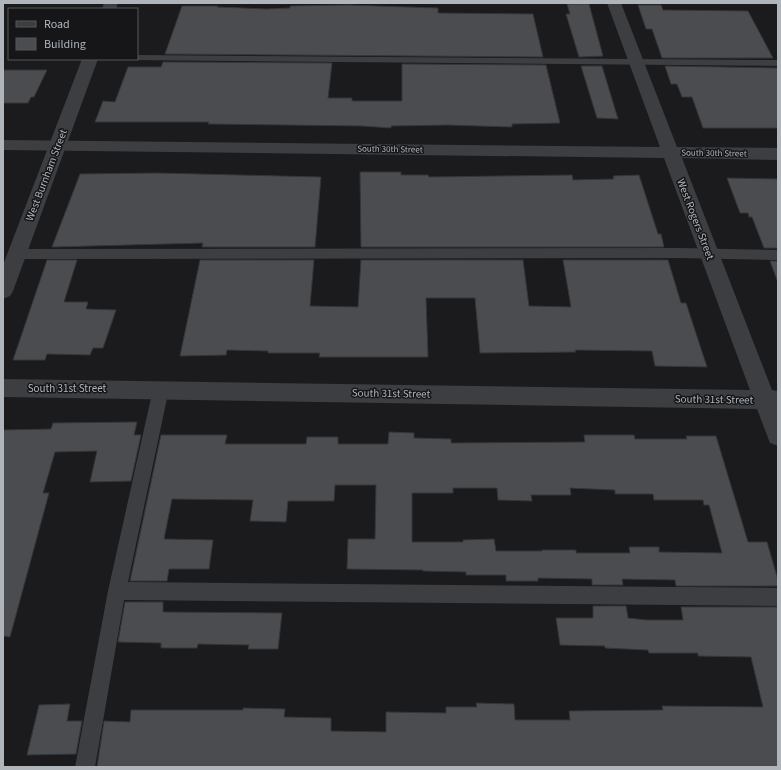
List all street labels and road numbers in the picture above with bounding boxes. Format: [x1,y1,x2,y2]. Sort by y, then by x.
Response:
street label: West Burnham Street [22,127,71,223]
street label: South 30th Street [357,142,423,157]
street label: South 30th Street [681,146,747,161]
street label: West Rogers Street [673,177,718,262]
street label: South 31st Street [28,381,107,396]
street label: South 31st Street [352,385,431,402]
street label: South 31st Street [675,391,754,408]

